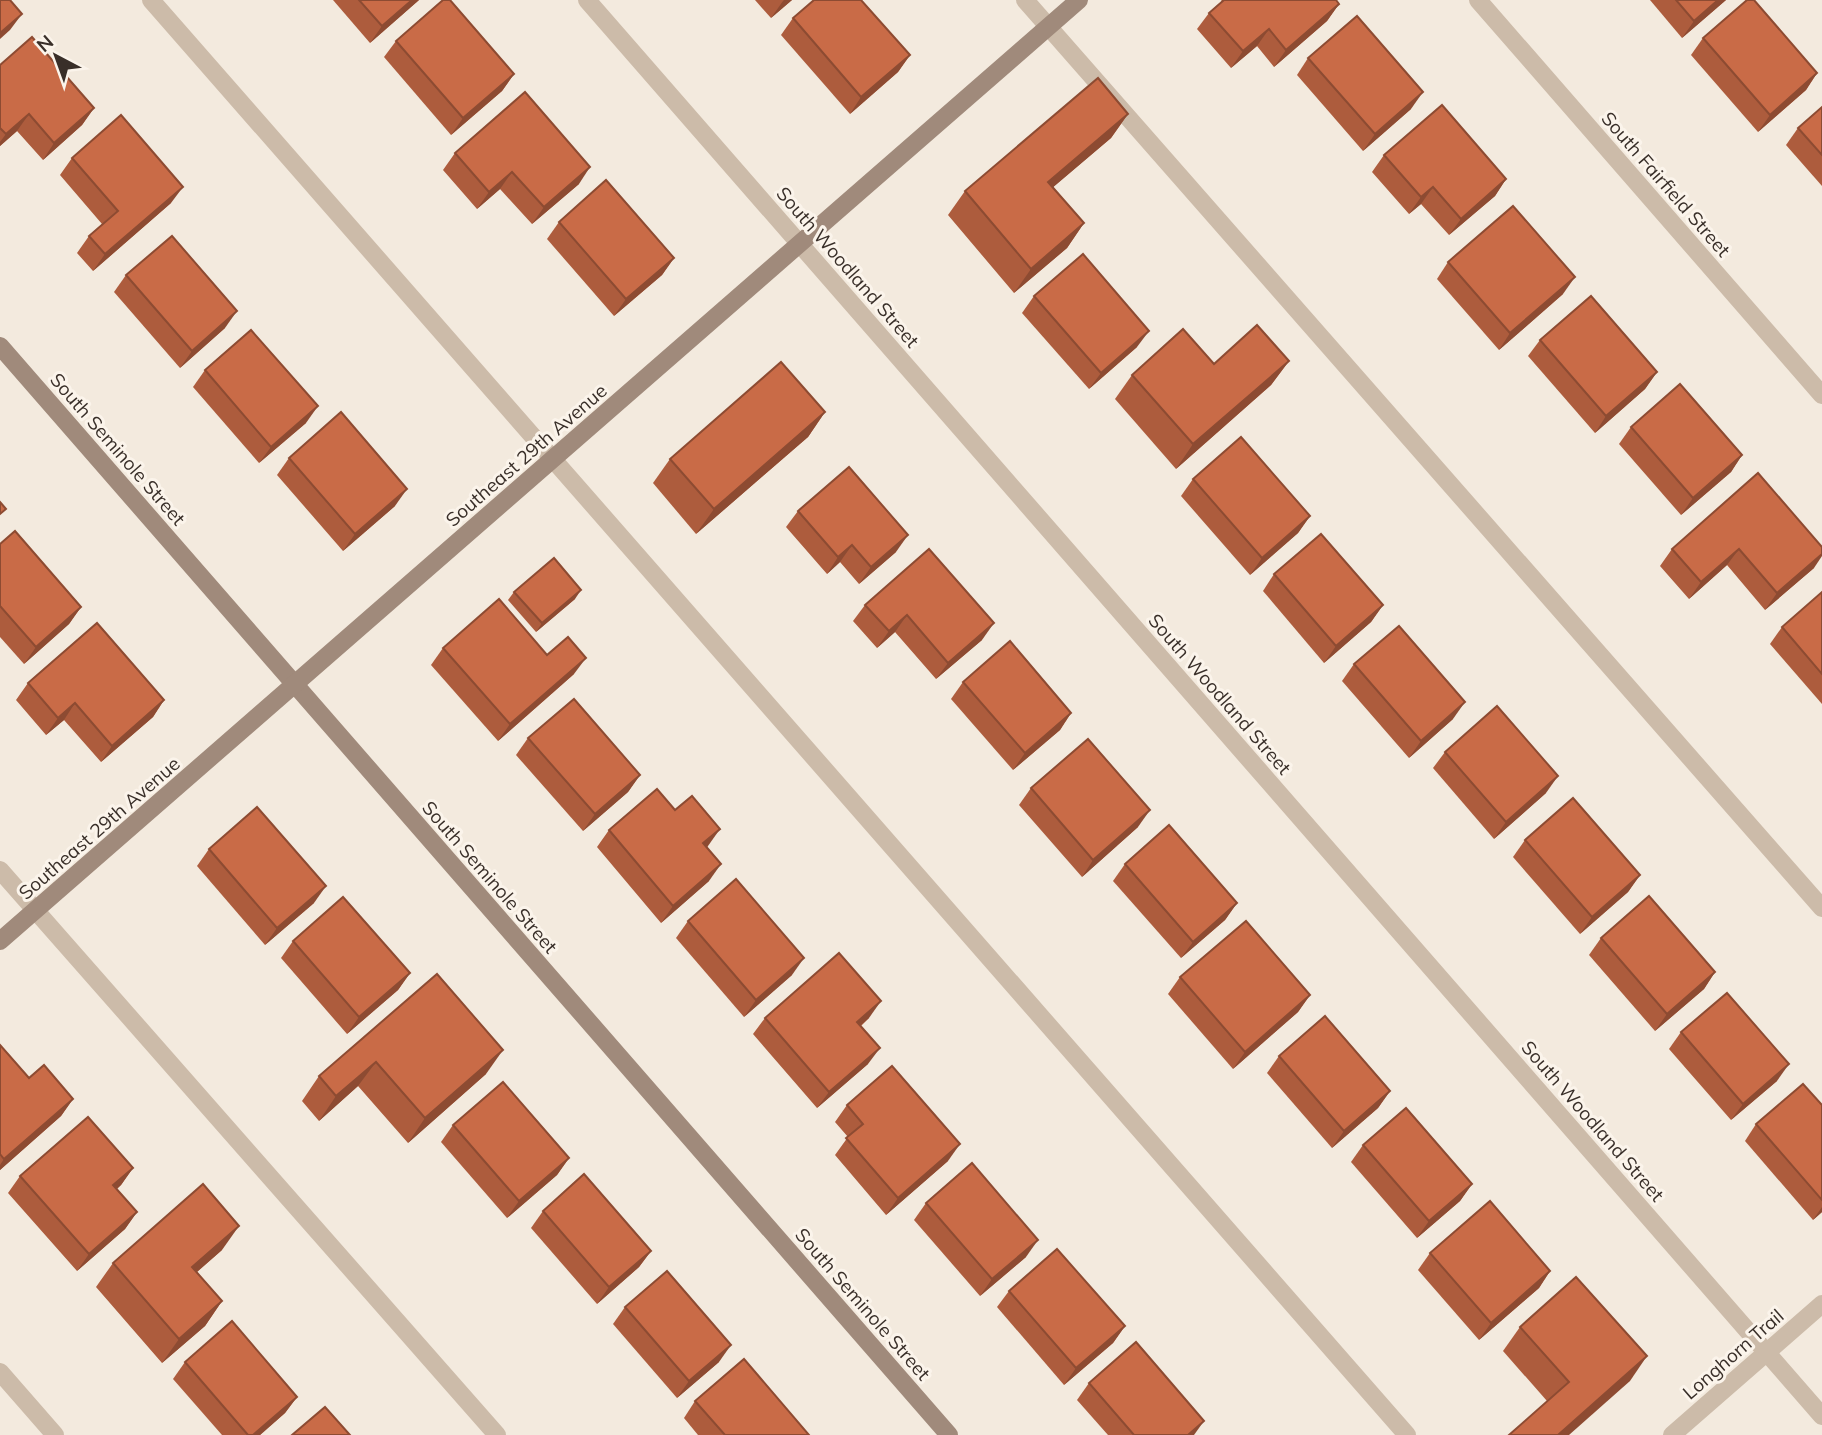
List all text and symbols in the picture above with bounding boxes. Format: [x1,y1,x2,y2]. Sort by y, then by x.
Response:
north arrow [21,21,91,91]
text: N [32,29,58,57]
street label: South Fairfield Street [1596,106,1736,262]
street label: South Woodland Street [772,182,925,353]
street label: South Seminole Street [45,368,191,530]
street label: Southeast 29th Avenue [440,378,612,532]
street label: South Woodland Street [1144,609,1297,780]
street label: Southeast 29th Avenue [13,751,185,905]
street label: South Seminole Street [417,796,563,958]
street label: South Woodland Street [1517,1036,1670,1207]
street label: South Seminole Street [790,1223,936,1385]
street label: Longhorn Trail [1678,1304,1788,1404]

